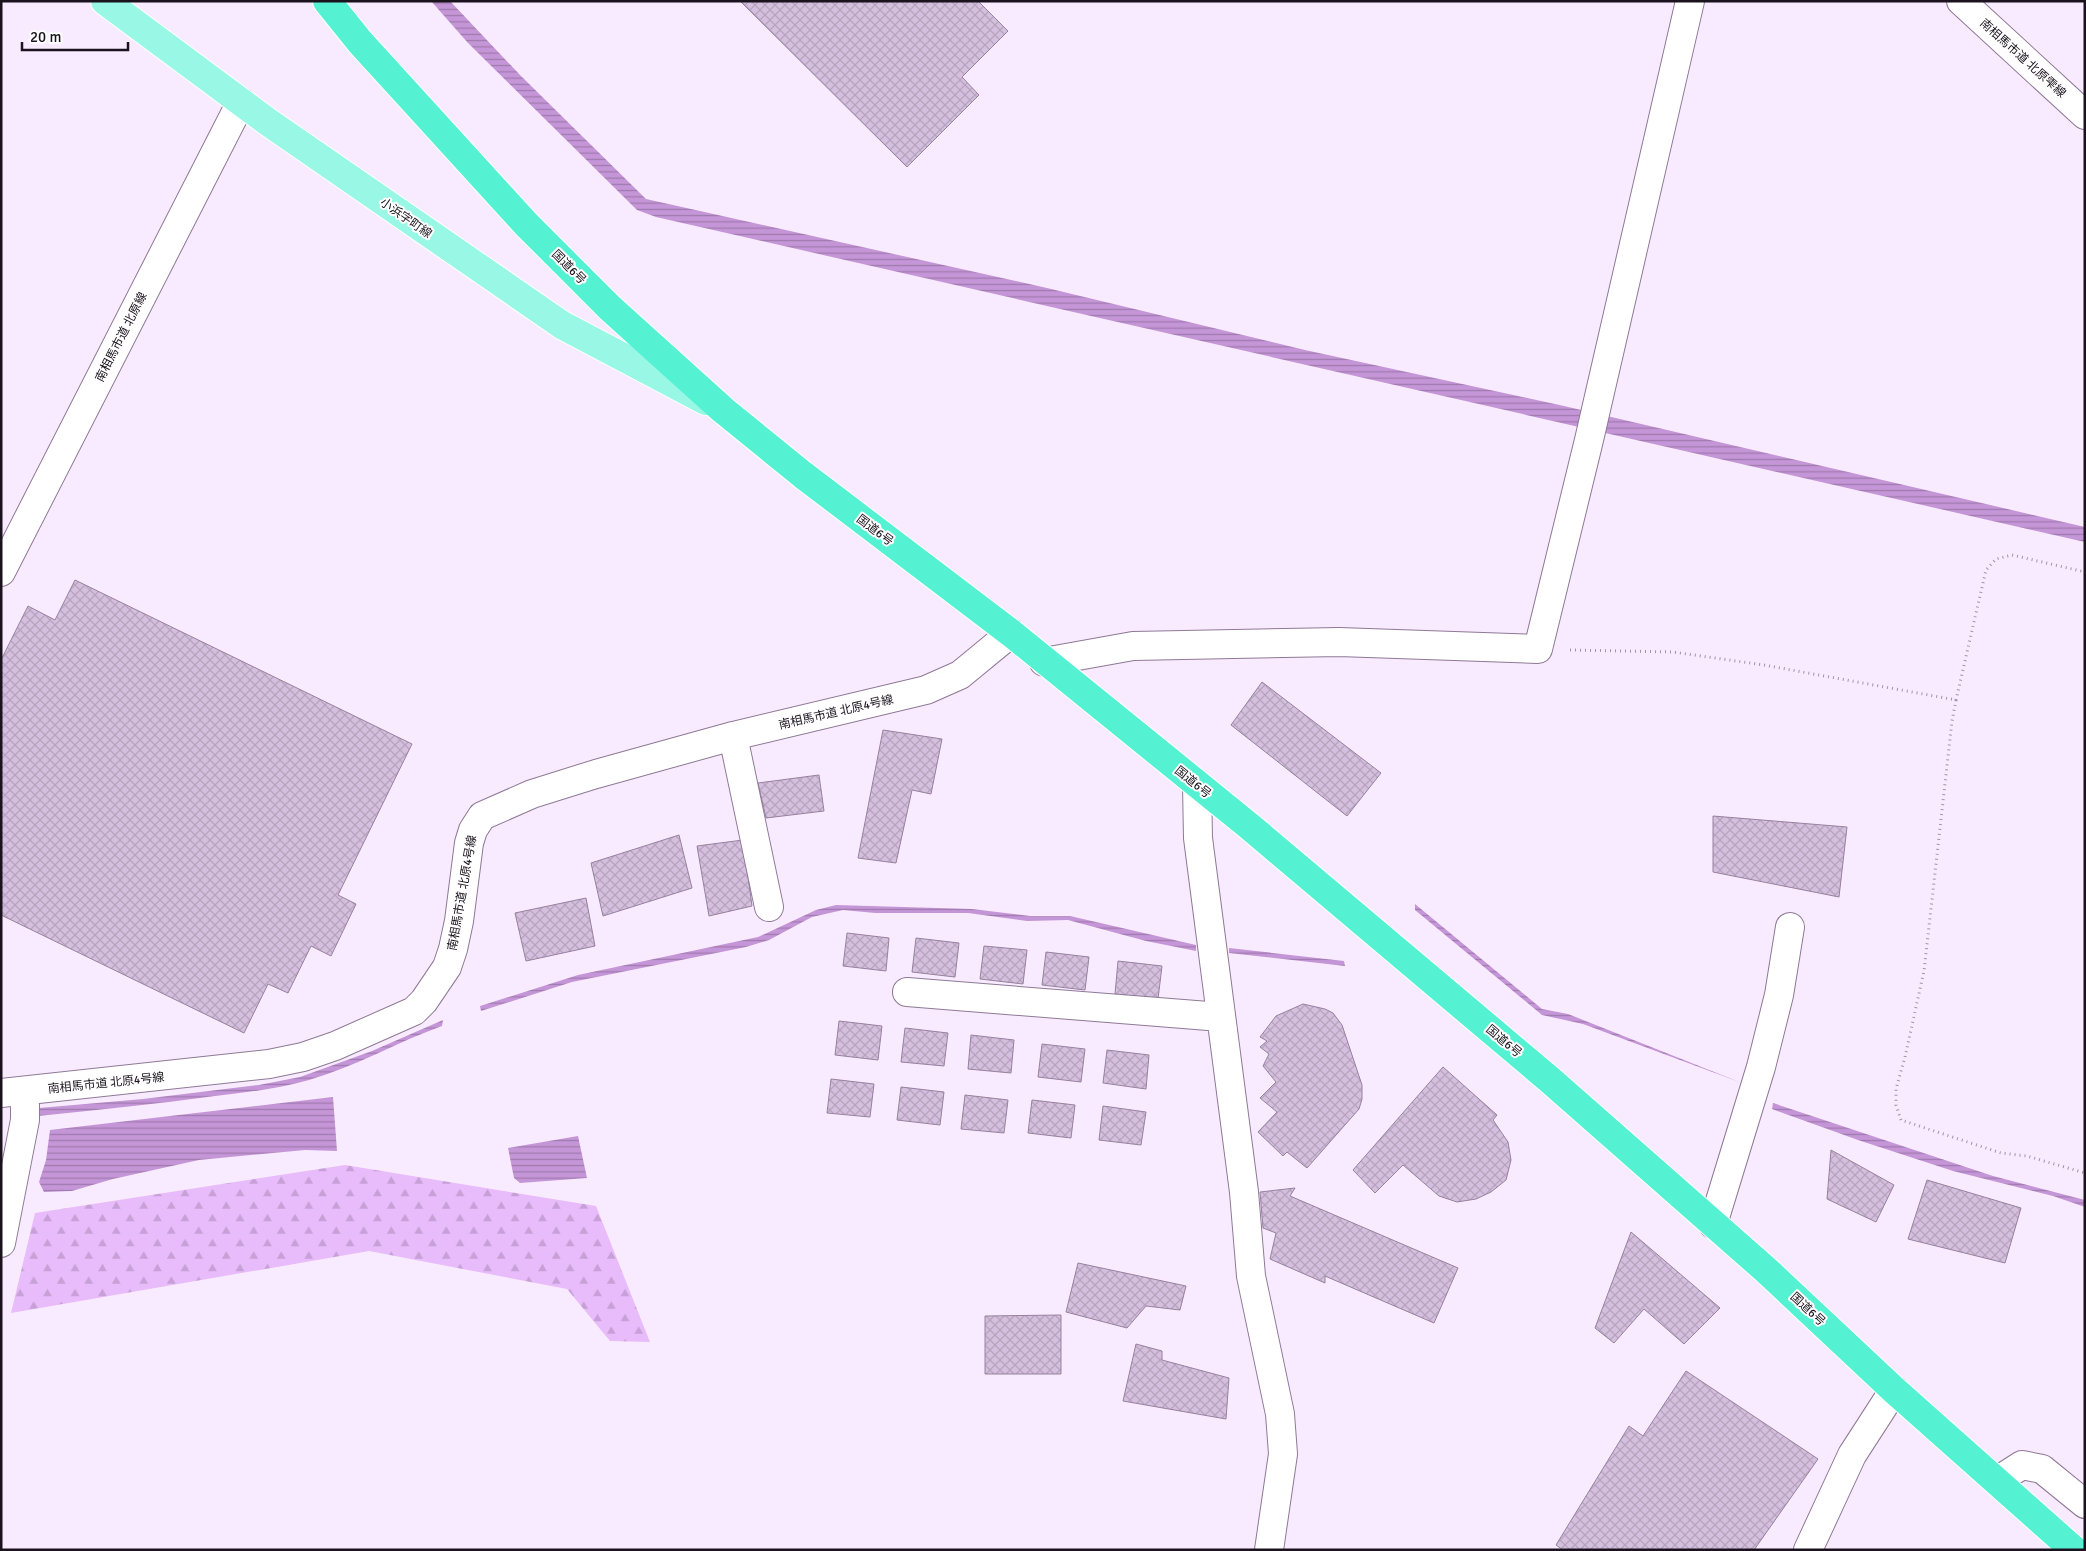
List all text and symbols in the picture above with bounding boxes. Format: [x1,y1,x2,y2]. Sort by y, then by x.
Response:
street label: 南相馬市道 北原雫線 [1977,16,2069,101]
scale bar [22,20,129,52]
text: 20 m [30,28,61,46]
street label: 小浜字町線 [377,195,435,242]
street label: 国道6号 [548,247,589,288]
street label: 南相馬市道 北原線 [92,290,151,385]
street label: 国道6号 [853,512,896,549]
street label: 南相馬市道 北原4号線 [777,692,895,733]
street label: 国道6号 [1171,763,1214,802]
street label: 南相馬市道 北原4号線 [445,834,480,952]
street label: 国道6号 [1483,1022,1525,1061]
street label: 南相馬市道 北原4号線 [47,1070,165,1097]
street label: 国道6号 [1787,1289,1828,1329]

